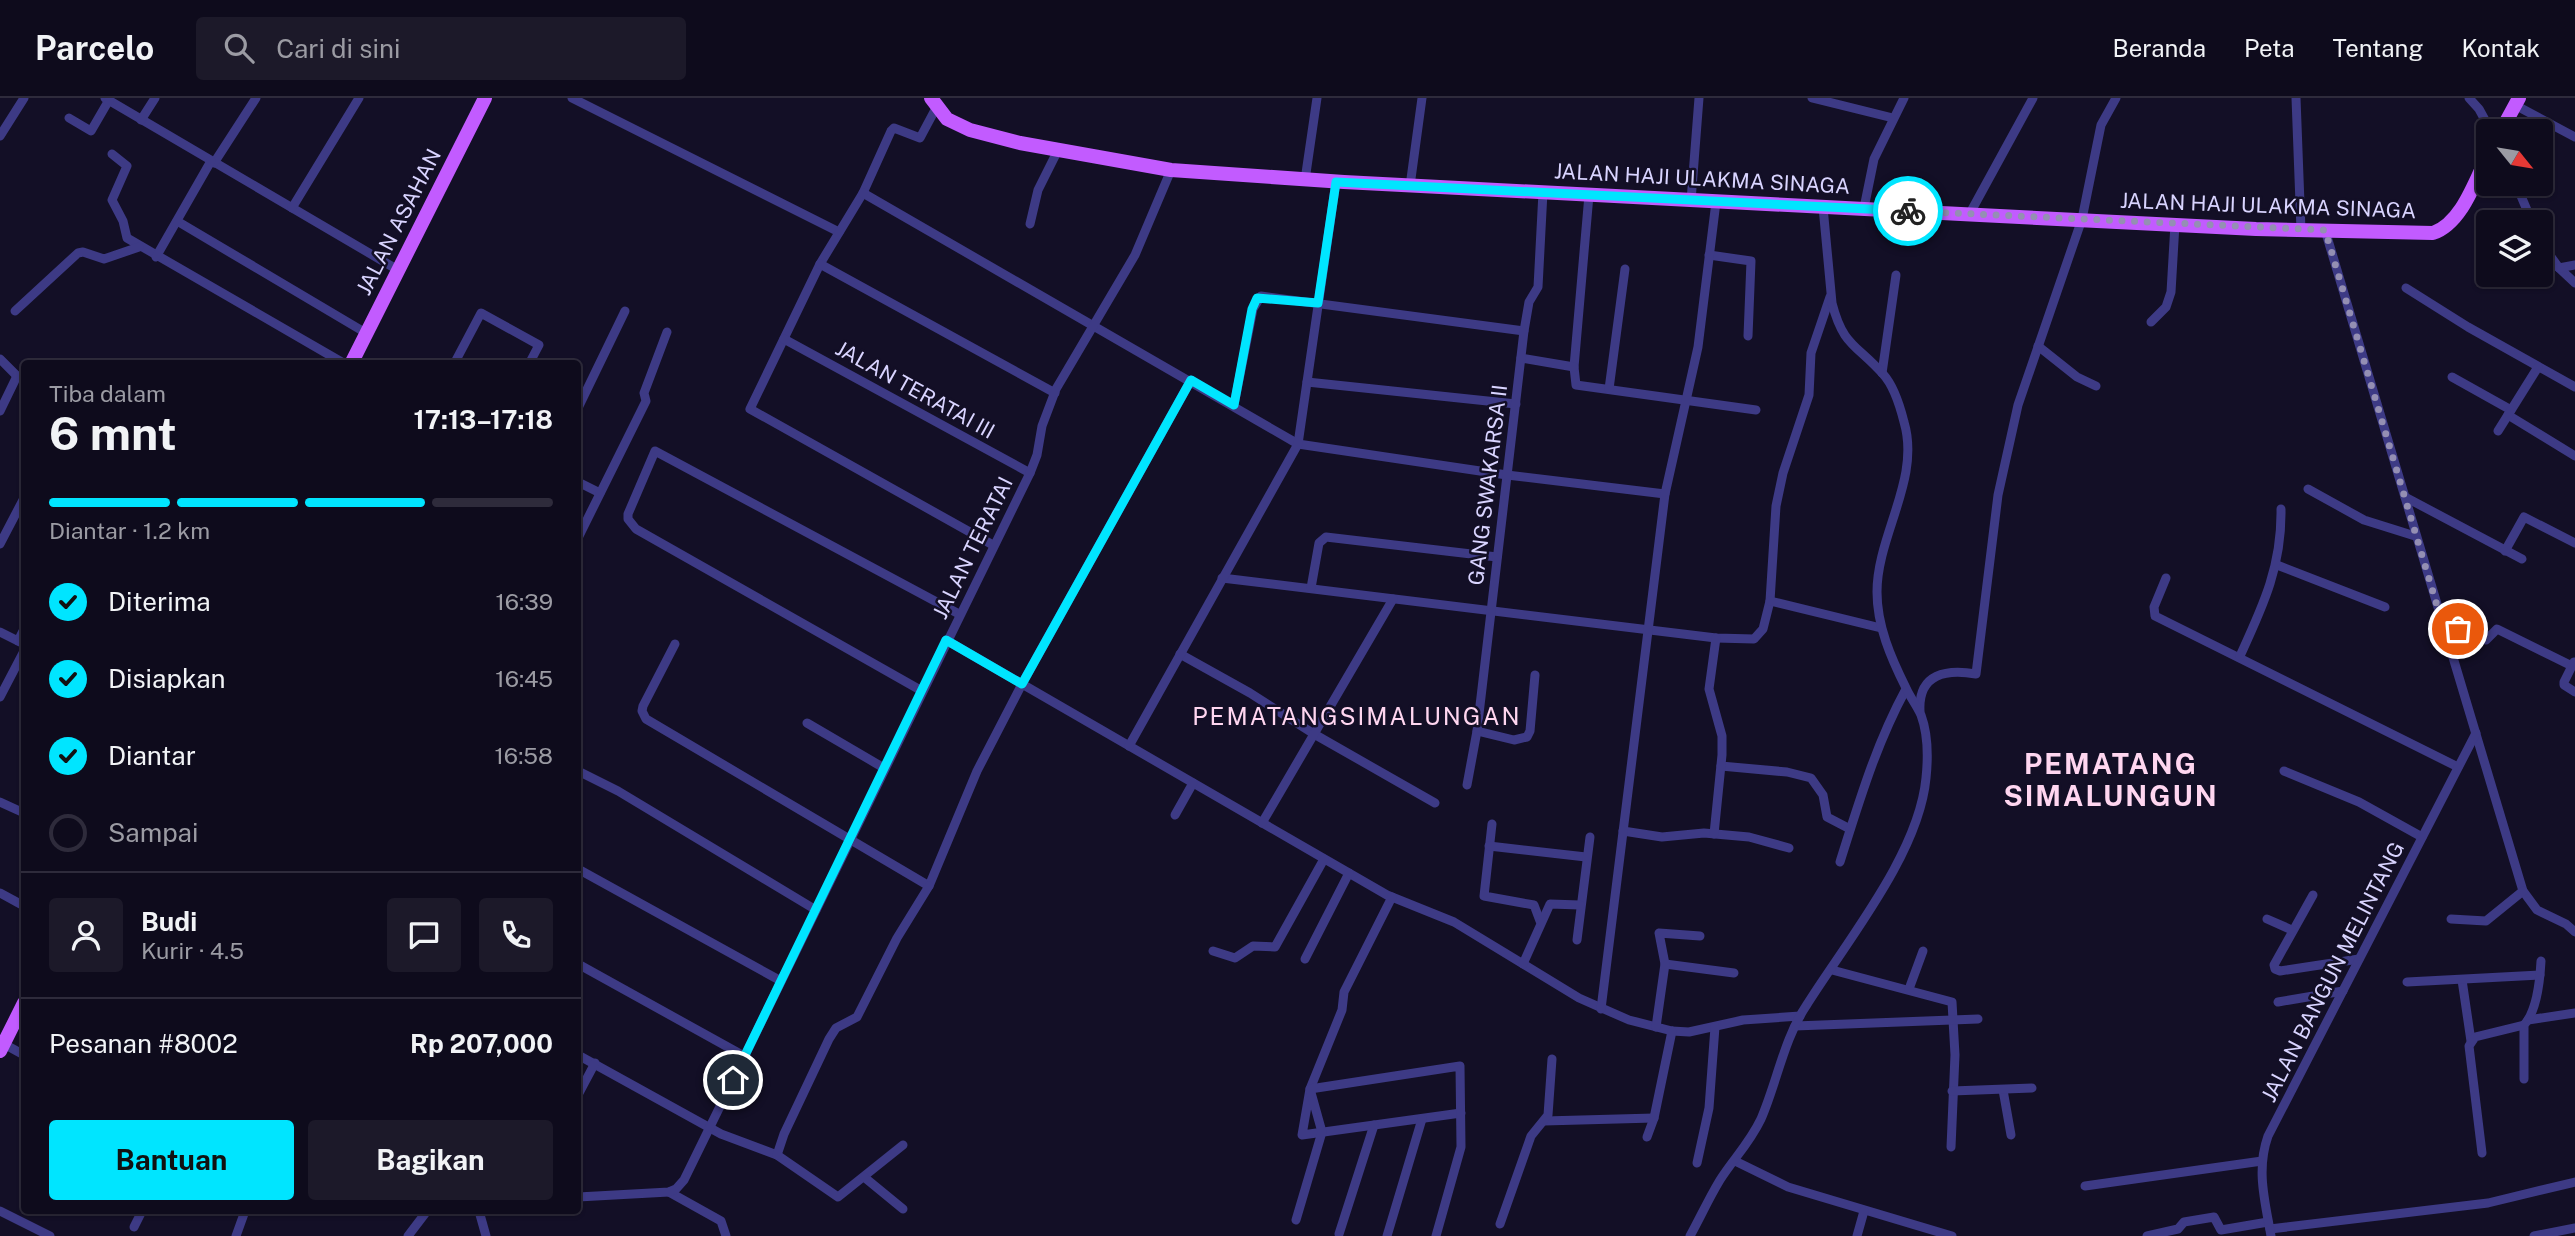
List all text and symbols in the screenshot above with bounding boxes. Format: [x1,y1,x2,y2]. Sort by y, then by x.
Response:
search box [196,17,686,80]
text: Parcelo [35,29,154,67]
icon: search [220,29,258,67]
text: Cari di sini [276,33,401,64]
text: Beranda [2112,34,2206,62]
text: Peta [2244,34,2295,62]
text: Tentang [2333,34,2423,62]
text: Kontak [2461,34,2540,62]
north arrow [2476,119,2553,196]
map controls [2476,119,2553,287]
street label: JALAN ASAHAN [351,145,446,299]
street label: JALAN HAJI ULAKMA SINAGA [1553,158,1851,199]
courier [1873,176,1943,246]
street label: JALAN HAJI ULAKMA SINAGA [2120,188,2417,223]
icon: bike [1889,192,1927,230]
button: layers [2476,210,2553,287]
street label: JALAN TERATAI III [831,335,999,444]
text: Tiba dalam [49,380,166,407]
street label: GANG SWAKARSA II [1463,383,1512,587]
text: 17:13–17:18 [414,404,553,435]
text: 6 mnt [49,406,177,460]
street label: JALAN TERATAI [927,473,1018,623]
text: Diantar · 1.2 km [49,517,210,544]
icon: check [49,583,87,621]
text: Diterima [108,586,211,617]
text: 16:39 [495,588,553,615]
pin [2428,599,2488,659]
icon: bag [2439,610,2477,648]
icon: check [49,660,87,698]
text: Disiapkan [108,663,226,694]
text: 16:45 [495,665,553,692]
district label: PEMATANGSIMALUNGAN [1192,702,1522,730]
icon: check [49,737,87,775]
text: Diantar [108,740,196,771]
text: 16:58 [495,742,553,769]
district label: PEMATANG SIMALUNGUN [2003,747,2219,812]
text: Sampai [108,817,198,848]
street label: JALAN BANGUN MELINTANG [2256,837,2409,1106]
button: person [49,898,123,972]
button: chat [387,898,461,972]
button: phone [479,898,553,972]
text: Budi [141,906,197,937]
text: Kurir · 4.5 [141,937,244,964]
text: Pesanan #8002 [49,1028,238,1059]
text: Rp 207,000 [410,1028,553,1059]
pin [703,1050,763,1110]
icon: home [714,1061,752,1099]
button: Bantuan [49,1120,294,1200]
button: Bagikan [308,1120,553,1200]

